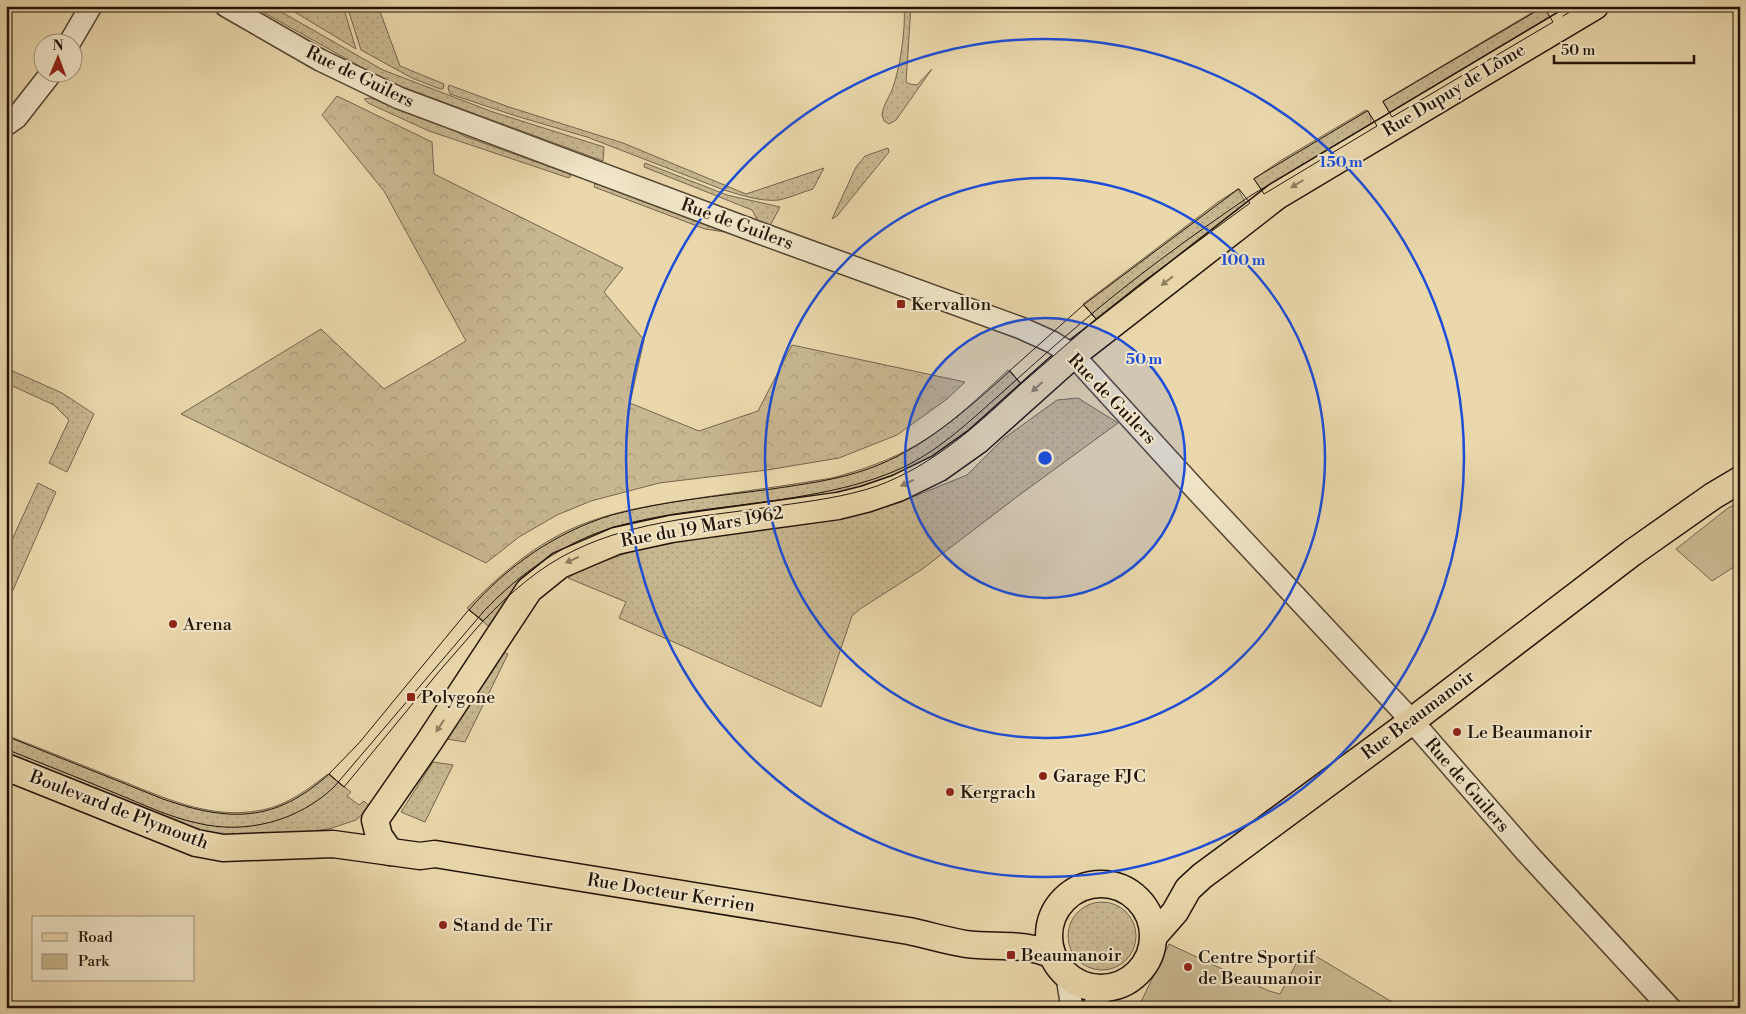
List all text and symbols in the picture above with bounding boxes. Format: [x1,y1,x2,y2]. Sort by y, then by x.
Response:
north arrow [32,32,82,82]
scale bar [1554,32,1694,64]
text: N [53,37,64,55]
street label: Rue Dupuy de Lôme [1378,38,1530,142]
street label: Rue de Guilers [302,41,418,113]
text: 50 m [1561,41,1595,60]
text: 150 m [1319,153,1363,172]
one-way arrow [1291,179,1304,188]
street label: Rue de Guilers [678,193,797,255]
text: 100 m [1221,251,1266,270]
one-way arrow [1161,276,1174,287]
place label: Kervallon [911,293,991,316]
marker: Kervallon [895,298,907,310]
street label: Rue de Guilers [1063,349,1161,450]
text: 50 m [1126,350,1162,369]
one-way arrow [1031,381,1043,393]
centre of rings [1036,449,1054,467]
one-way arrow [900,480,914,488]
street label: Rue du 19 Mars 1962 [619,501,785,553]
one-way arrow [565,557,579,565]
place label: Arena [182,613,233,636]
marker: Arena [167,618,179,630]
street label: Rue Beaumanoir [1357,665,1479,765]
place label: Polygone [421,686,495,709]
marker: Polygone [405,691,417,703]
one-way arrow [435,719,445,733]
place label: Le Beaumanoir [1467,721,1592,744]
marker: Le Beaumanoir [1451,726,1463,738]
street label: Rue de Guilers [1420,733,1514,837]
street label: Boulevard de Plymouth [25,765,212,855]
place label: Garage FJC [1053,765,1146,788]
marker: Garage FJC [1037,770,1049,782]
place label: Kergrach [960,781,1036,804]
marker: Kergrach [944,786,956,798]
street label: Rue Docteur Kerrien [585,868,757,918]
place label: Stand de Tir [453,914,553,937]
legend [32,916,195,982]
marker: Stand de Tir [437,919,449,931]
text: Road [78,928,113,947]
place label: Beaumanoir [1020,944,1122,967]
place label: Centre Sportif de Beaumanoir [1198,946,1322,990]
marker: Beaumanoir [1005,949,1017,961]
text: Park [78,952,110,971]
marker: Centre Sportif de Beaumanoir [1182,961,1194,973]

